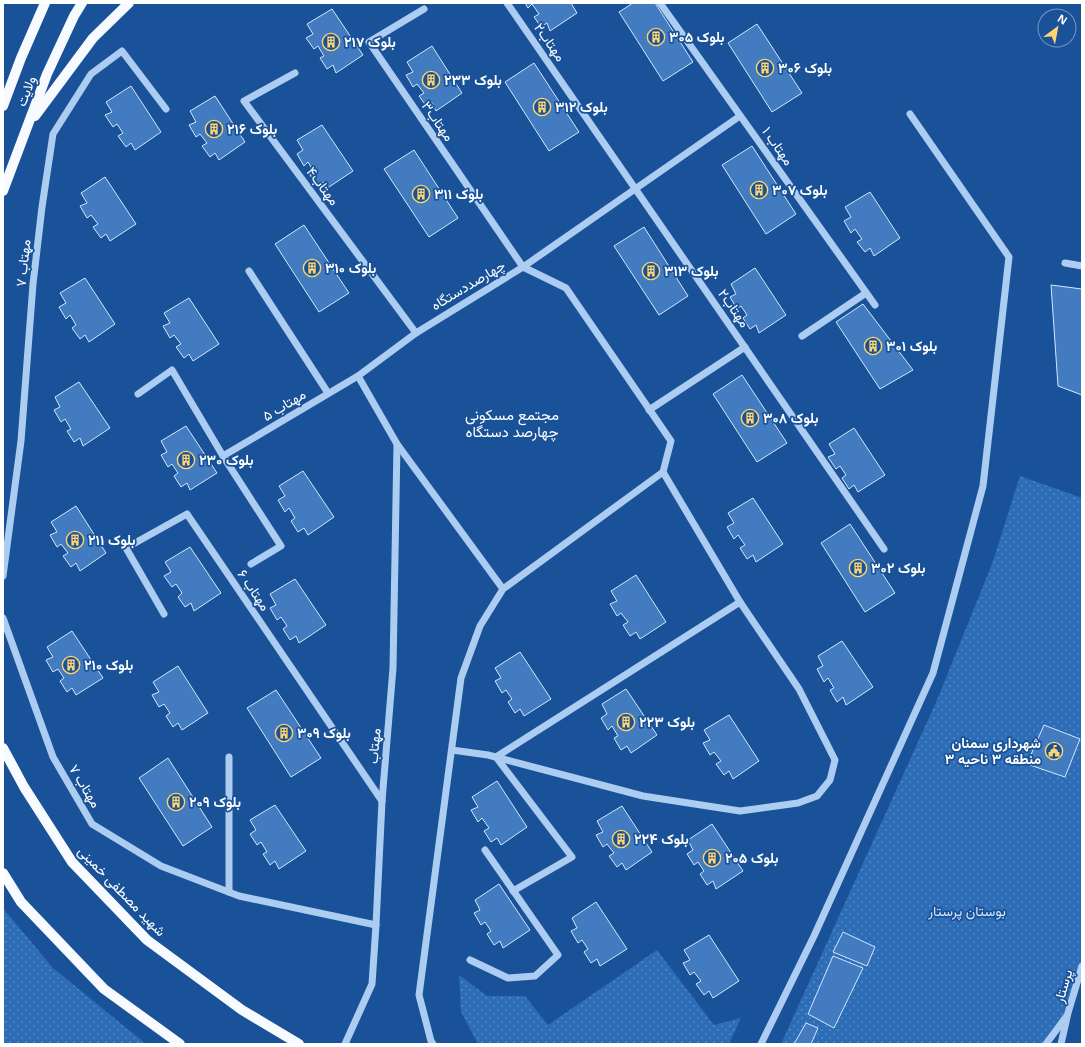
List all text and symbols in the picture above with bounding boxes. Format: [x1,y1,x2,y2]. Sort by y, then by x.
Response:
north arrow [1037,8,1077,48]
text: N [1055,10,1070,28]
street label: مهتاب۲ [530,19,571,65]
building icon: بلوک ۳۰۵ [646,27,666,47]
place label: بلوک ۳۰۵ [669,27,724,46]
building icon: بلوک ۲۱۷ [321,32,341,52]
place label: بلوک ۲۱۷ [344,32,396,51]
building icon: بلوک ۳۰۶ [755,58,775,78]
place label: بلوک ۳۰۶ [778,58,832,77]
building icon: بلوک ۲۳۳ [421,70,441,90]
place label: بلوک ۲۳۳ [444,70,502,89]
street label: ولایت [11,73,40,109]
street label: مهتاب۳ [418,97,459,145]
building icon: بلوک ۳۱۲ [532,97,552,117]
place label: بلوک ۳۱۲ [555,97,608,116]
building icon: بلوک ۲۱۶ [204,119,224,139]
place label: بلوک ۲۱۶ [227,119,277,138]
street label: مهتاب ۱ [758,122,799,169]
street label: مهتاب۴ [303,163,344,209]
building icon: بلوک ۳۰۷ [749,180,769,200]
place label: بلوک ۳۰۷ [772,180,827,199]
building icon: بلوک ۳۱۱ [411,184,431,204]
place label: بلوک ۳۱۱ [434,184,483,203]
street label: مهتاب ۷ [11,238,34,288]
street label: چهارصددستگاه [427,255,509,315]
building icon: بلوک ۳۱۰ [302,258,322,278]
place label: بلوک ۳۱۰ [325,258,376,277]
building icon: بلوک ۳۱۳ [641,261,661,281]
place label: بلوک ۳۱۳ [664,261,719,280]
street label: مهتاب۲ [714,285,755,331]
building icon: بلوک ۳۰۱ [863,336,883,356]
place label: بلوک ۳۰۱ [886,336,937,355]
street label: مهتاب ۵ [258,384,309,425]
district label: مجتمع مسکونی چهارصد دستگاه [465,404,559,442]
building icon: بلوک ۳۰۸ [740,408,760,428]
place label: بلوک ۳۰۸ [763,408,818,427]
building icon: بلوک ۲۳۰ [176,450,196,470]
place label: بلوک ۲۳۰ [199,450,254,469]
building icon: بلوک ۲۱۱ [65,530,85,550]
place label: بلوک ۲۱۱ [88,530,135,549]
building icon: بلوک ۳۰۲ [848,558,868,578]
place label: بلوک ۳۰۲ [871,558,926,577]
street label: مهتاب ۶ [234,565,275,614]
building icon: بلوک ۲۱۰ [61,655,81,675]
place label: بلوک ۲۱۰ [84,655,133,674]
building icon: بلوک ۲۲۳ [616,712,636,732]
place label: بلوک ۲۲۳ [639,712,695,731]
building icon: بلوک ۳۰۹ [274,723,294,743]
place label: بلوک ۳۰۹ [297,723,351,742]
street label: مهتاب [362,727,385,765]
place label: شهرداری سمنان منطقه ۳ ناحیه ۳ [945,733,1041,768]
public building icon: شهرداری سمنان منطقه ۳ ناحیه ۳ [1044,741,1064,761]
street label: مهتاب ۷ [65,760,106,811]
building icon: بلوک ۲۰۹ [166,792,186,812]
place label: بلوک ۲۰۹ [189,792,241,811]
building icon: بلوک ۲۲۴ [611,829,631,849]
place label: بلوک ۲۲۴ [634,829,689,848]
street label: شهید مصطفی خمینی [74,841,171,940]
building icon: بلوک ۲۰۵ [702,848,722,868]
place label: بلوک ۲۰۵ [725,848,779,867]
park label: بوستان پرستار [927,901,1006,921]
street label: پرستار [1048,967,1077,1006]

